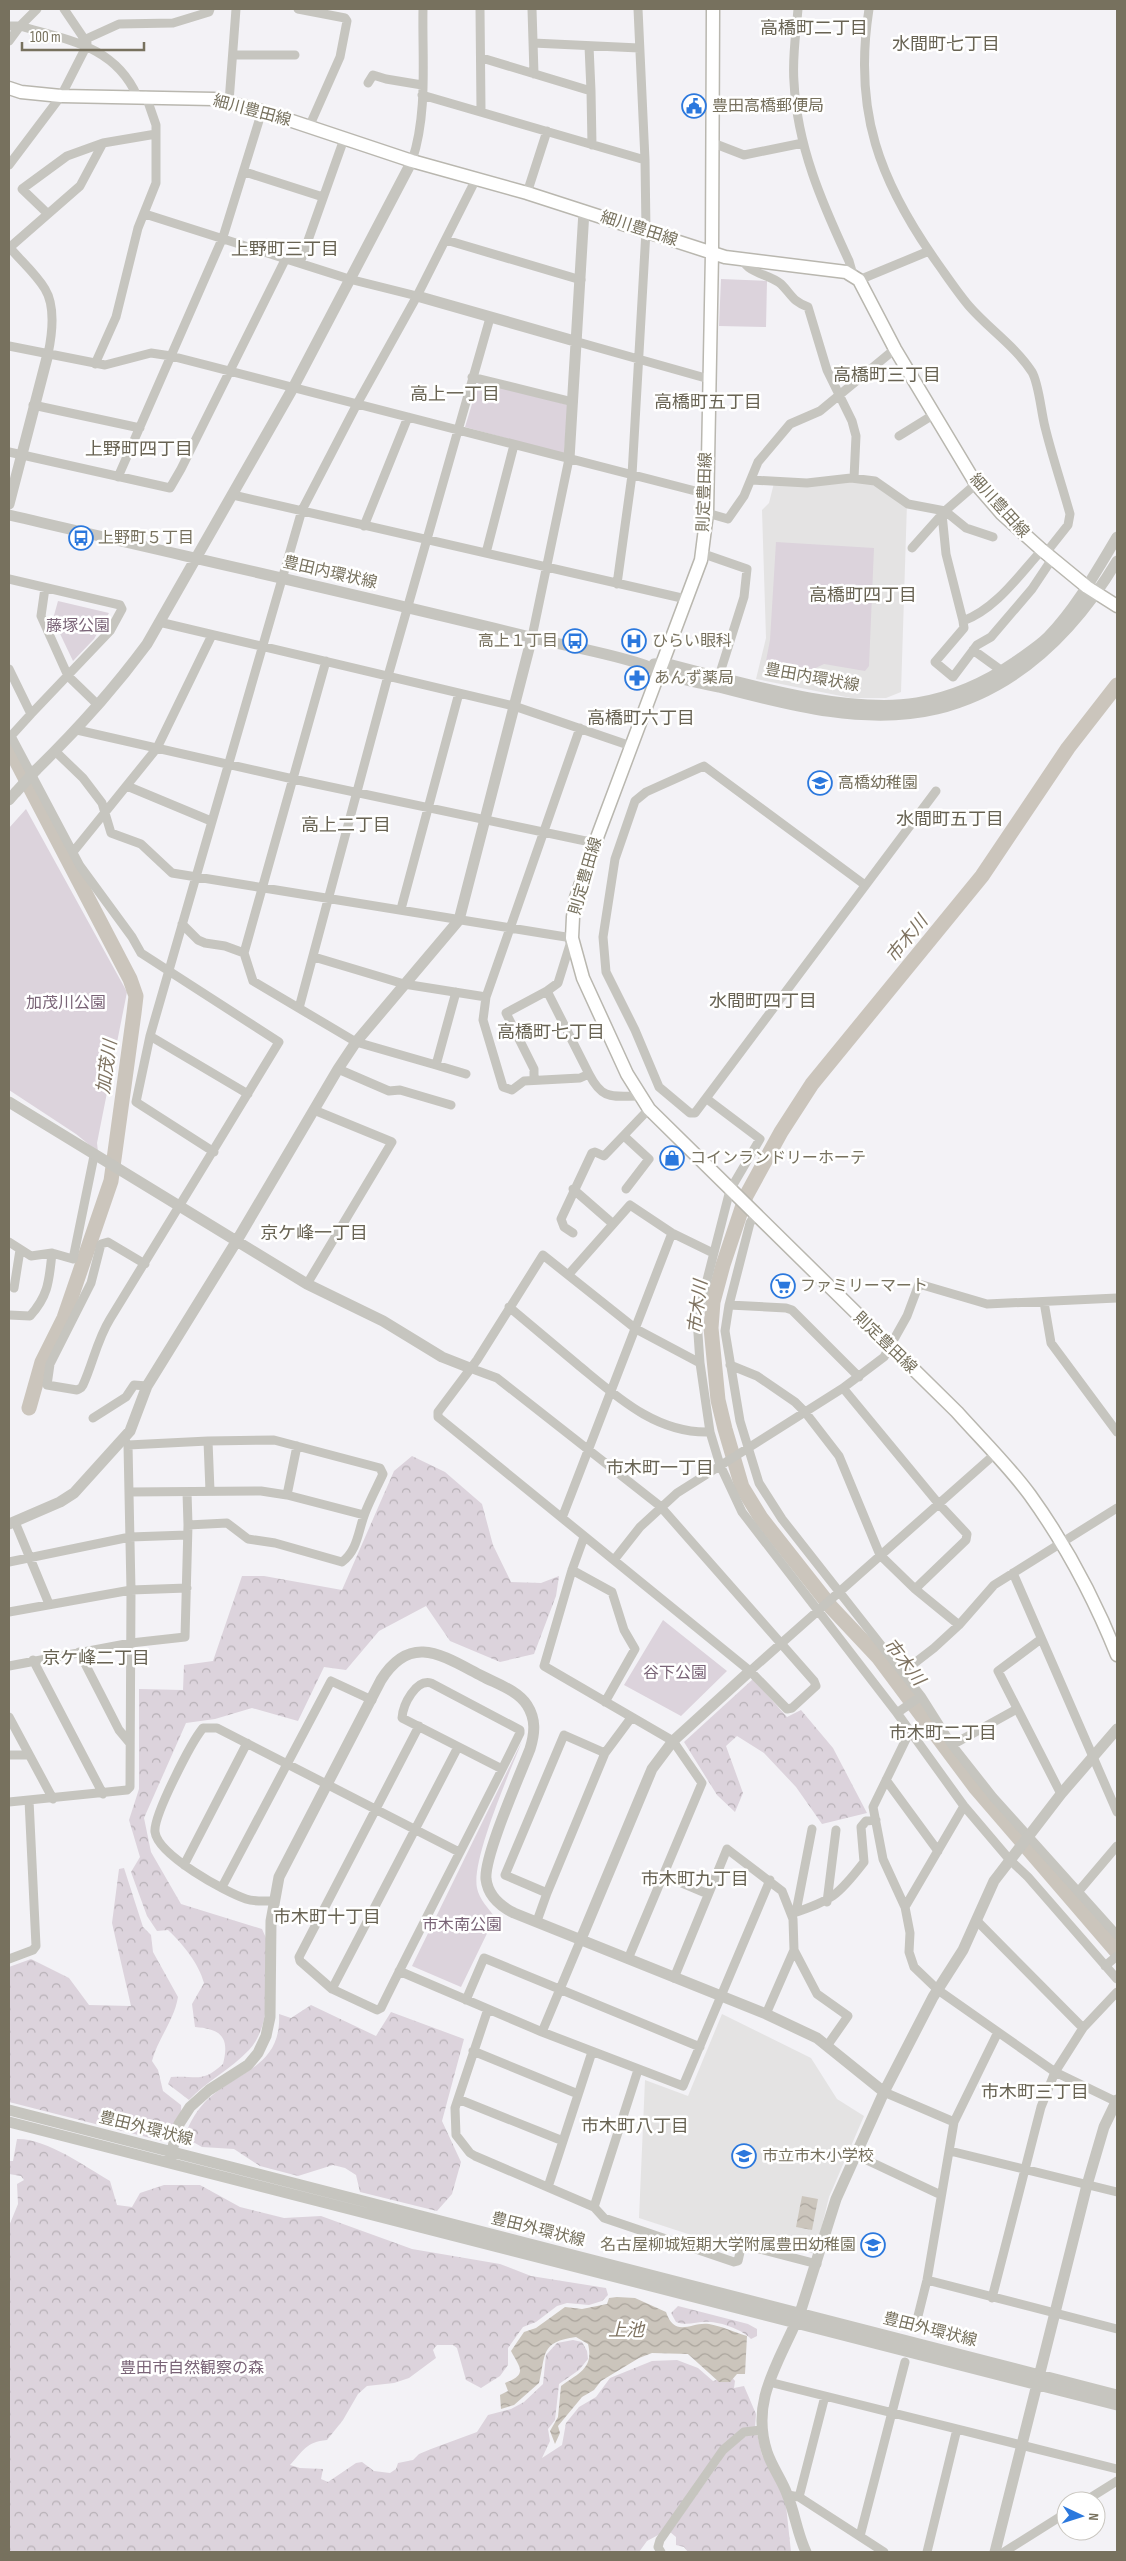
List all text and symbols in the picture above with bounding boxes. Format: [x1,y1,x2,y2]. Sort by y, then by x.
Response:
district label: 高橋町二丁目 [760,18,868,39]
scale bar [22,20,145,52]
text: 100 m [30,28,61,47]
district label: 水間町七丁目 [892,34,1000,55]
street label: 細川豊田線 [211,91,293,131]
public building icon: 豊田高橋郵便局 [681,93,707,119]
place label: 豊田高橋郵便局 [712,97,824,116]
street label: 細川豊田線 [598,208,680,250]
district label: 上野町三丁目 [231,239,339,260]
district label: 高橋町三丁目 [833,365,941,386]
district label: 高上一丁目 [410,384,500,405]
district label: 高橋町五丁目 [654,392,762,413]
district label: 上野町四丁目 [85,439,193,460]
street label: 則定豊田線 [694,452,716,532]
street label: 細川豊田線 [965,470,1033,542]
bus stop icon: 上野町５丁目 [68,525,94,551]
place label: 上野町５丁目 [98,529,194,548]
street label: 豊田内環状線 [281,553,379,593]
district label: 高橋町四丁目 [809,585,917,606]
park label: 藤塚公園 [46,617,110,636]
bus stop icon: 高上１丁目 [562,628,588,654]
hospital icon: ひらい眼科 [621,628,647,654]
place label: 高上１丁目 [478,632,558,651]
place label: ひらい眼科 [652,632,732,651]
street label: 豊田内環状線 [763,660,861,696]
pharmacy icon: あんず薬局 [624,665,650,691]
place label: あんず薬局 [654,669,734,688]
district label: 高橋町六丁目 [587,708,695,729]
school or university icon: 高橋幼稚園 [807,770,833,796]
place label: 高橋幼稚園 [838,774,918,793]
district label: 水間町五丁目 [896,809,1004,830]
district label: 高上二丁目 [301,815,391,836]
street label: 則定豊田線 [566,835,606,917]
water label: 市木川 [882,910,933,967]
district label: 水間町四丁目 [709,991,817,1012]
park label: 加茂川公園 [26,994,106,1013]
district label: 高橋町七丁目 [497,1022,605,1043]
water label: 加茂川 [93,1037,121,1095]
shop icon: コインランドリーホーテ [659,1145,685,1171]
place label: コインランドリーホーテ [690,1149,866,1168]
district label: 京ケ峰一丁目 [260,1223,368,1244]
supermarket icon: ファミリーマート [770,1273,796,1299]
water label: 市木川 [684,1277,712,1335]
place label: ファミリーマート [800,1277,928,1296]
street label: 則定豊田線 [850,1308,920,1378]
district label: 市木町一丁目 [606,1458,714,1479]
water label: 市木川 [879,1634,930,1691]
district label: 京ケ峰二丁目 [42,1648,150,1669]
park label: 谷下公園 [643,1664,707,1683]
district label: 市木町二丁目 [889,1723,997,1744]
district label: 市木町九丁目 [641,1869,749,1890]
district label: 市木町十丁目 [273,1907,381,1928]
park label: 市木南公園 [422,1916,502,1935]
district label: 市木町三丁目 [981,2082,1089,2103]
street label: 豊田外環状線 [97,2108,195,2150]
district label: 市木町八丁目 [581,2116,689,2137]
school or university icon: 市立市木小学校 [731,2143,757,2169]
place label: 市立市木小学校 [762,2147,874,2166]
street label: 豊田外環状線 [489,2209,587,2251]
school or university icon: 名古屋柳城短期大学附属豊田幼稚園 [860,2232,886,2258]
place label: 名古屋柳城短期大学附属豊田幼稚園 [600,2236,856,2255]
street label: 豊田外環状線 [881,2309,979,2351]
water label: 上池 [608,2320,646,2341]
park label: 豊田市自然観察の森 [120,2359,264,2378]
north arrow [1056,2491,1106,2541]
text: N [1085,2513,1102,2521]

